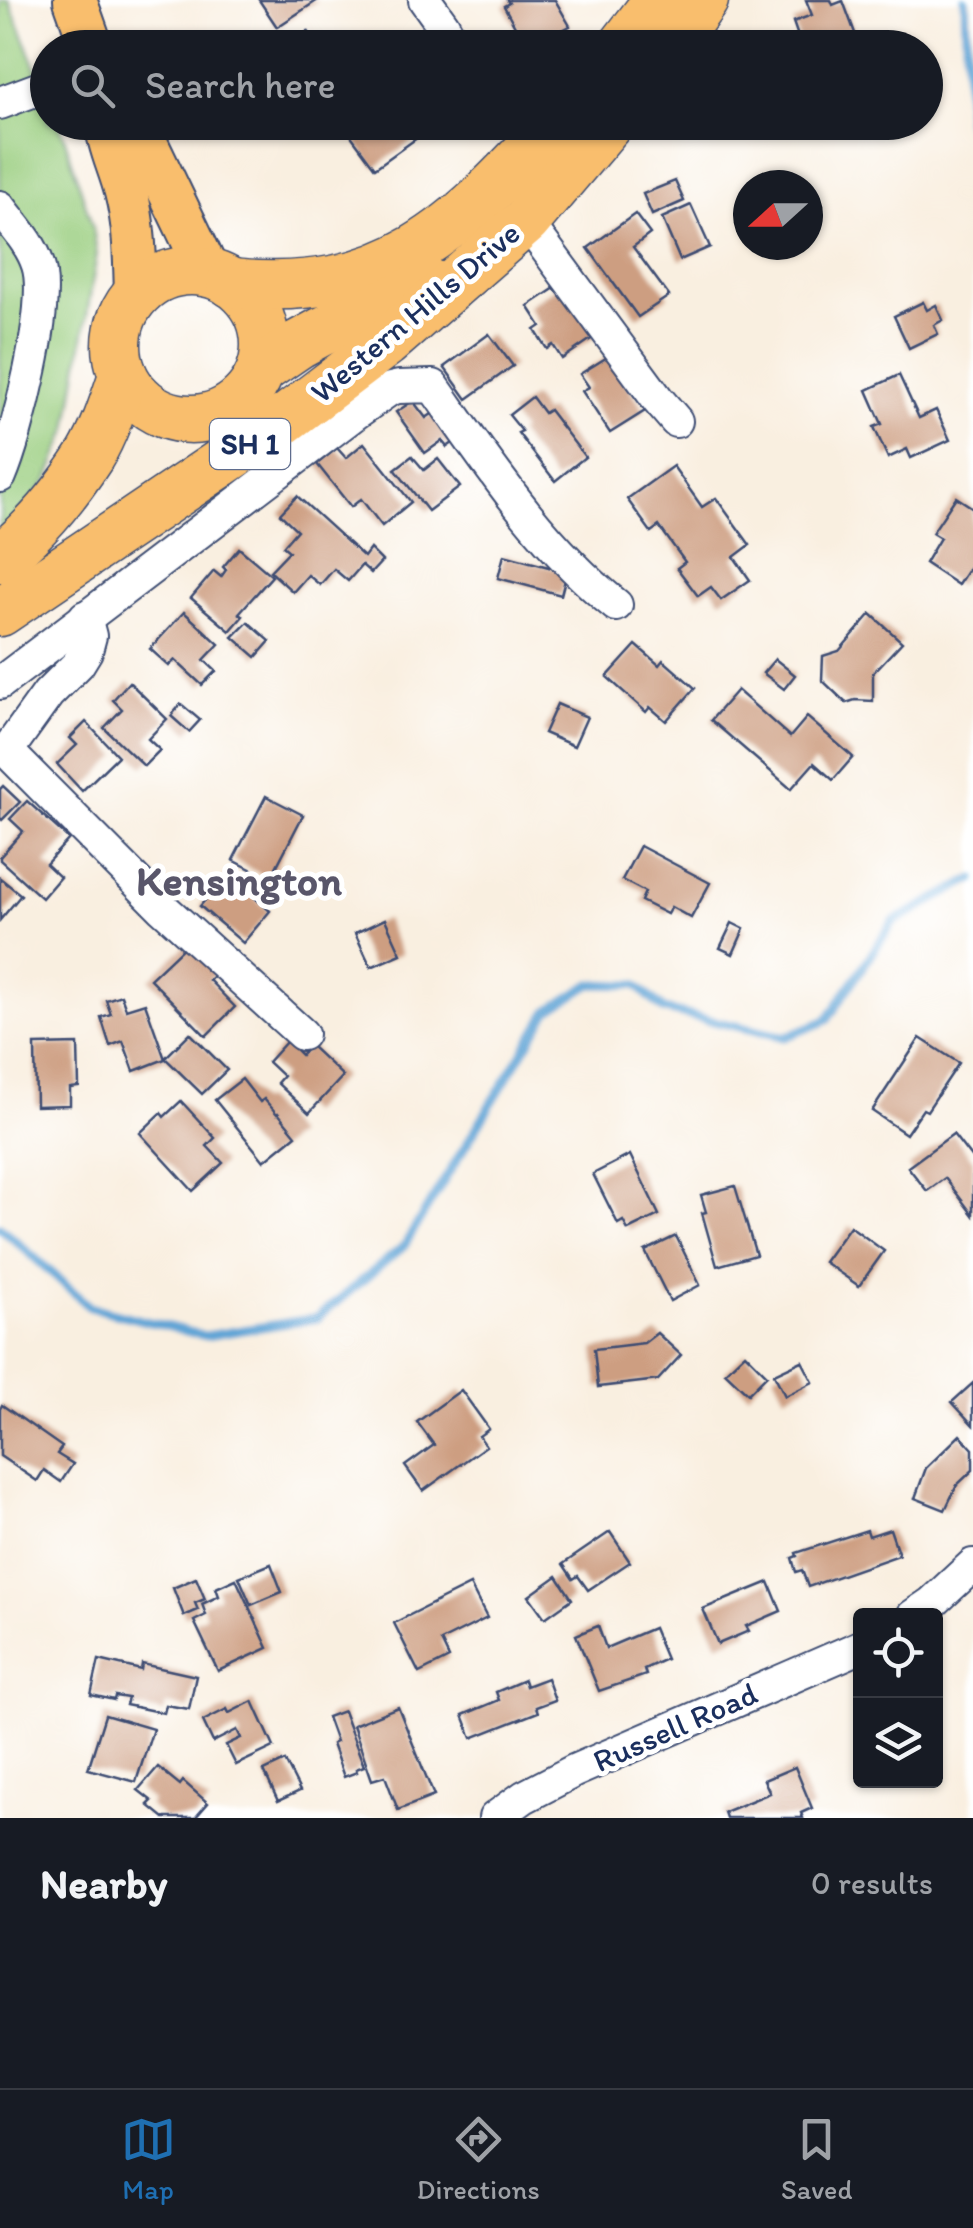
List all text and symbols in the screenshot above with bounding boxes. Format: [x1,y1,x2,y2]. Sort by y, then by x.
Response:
search box [30,30,943,140]
icon: search [65,58,120,113]
text: Search here [145,62,336,108]
north arrow [733,170,823,260]
street label: Western Hills Drive [303,213,527,411]
road number: SH 1 [210,419,290,469]
district label: Kensington [136,855,342,906]
map controls [853,1608,943,1788]
button: locate [853,1608,943,1698]
street label: Russell Road [587,1674,763,1780]
button: layers [853,1698,943,1788]
text: Nearby [40,1858,167,1909]
text: 0 results [811,1864,933,1902]
tab: Map [121,2112,176,2206]
tab: Directions [417,2112,540,2206]
tab: Saved [781,2112,852,2206]

